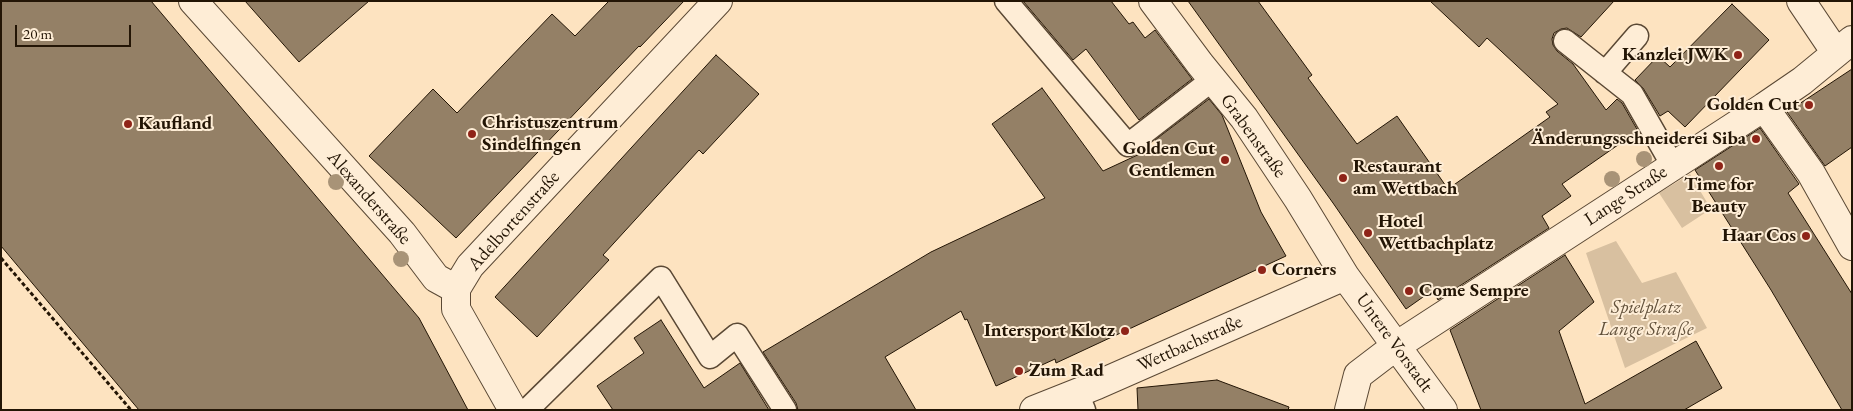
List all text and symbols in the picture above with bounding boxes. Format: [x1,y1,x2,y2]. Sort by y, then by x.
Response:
scale bar [18,15,134,47]
text: 20 m [23,24,52,43]
place label: Kanzlei JWK [1622,44,1728,66]
marker: Kanzlei JWK [1732,49,1744,61]
street label: Grabenstraße [1215,90,1291,182]
place label: Golden Cut [1707,94,1799,116]
marker: Golden Cut [1803,99,1815,111]
place label: Christuszentrum Sindelfingen [482,112,618,156]
place label: Kaufland [138,113,212,135]
marker: Kaufland [122,118,134,130]
marker: Christuszentrum Sindelfingen [466,128,478,140]
place label: Änderungsschneiderei Siba [1531,128,1746,150]
marker: Änderungsschneiderei Siba [1750,133,1762,145]
place label: Golden Cut Gentlemen [1123,138,1215,182]
street label: Alexanderstraße [322,146,416,250]
marker: Golden Cut Gentlemen [1219,154,1231,166]
place label: Restaurant am Wettbach [1353,156,1457,200]
marker: Time for Beauty [1713,160,1725,172]
street label: Lange Straße [1580,161,1672,231]
street label: Adelbortenstraße [463,166,565,276]
marker: Restaurant am Wettbach [1337,172,1349,184]
place label: Time for Beauty [1684,174,1754,218]
place label: Hotel Wettbachplatz [1378,211,1494,255]
place label: Haar Cos [1722,225,1796,247]
marker: Hotel Wettbachplatz [1362,227,1374,239]
marker: Haar Cos [1800,230,1812,242]
place label: Corners [1272,259,1336,281]
marker: Corners [1256,264,1268,276]
place label: Come Sempre [1419,280,1529,302]
marker: Come Sempre [1403,285,1415,297]
street label: Untere Vorstadt [1350,289,1438,397]
park label: Spielplatz Lange Straße [1599,297,1693,341]
street label: Wettbachstraße [1134,311,1246,377]
place label: Intersport Klotz [984,320,1115,342]
marker: Intersport Klotz [1119,325,1131,337]
place label: Zum Rad [1029,360,1104,382]
marker: Zum Rad [1013,365,1025,377]

